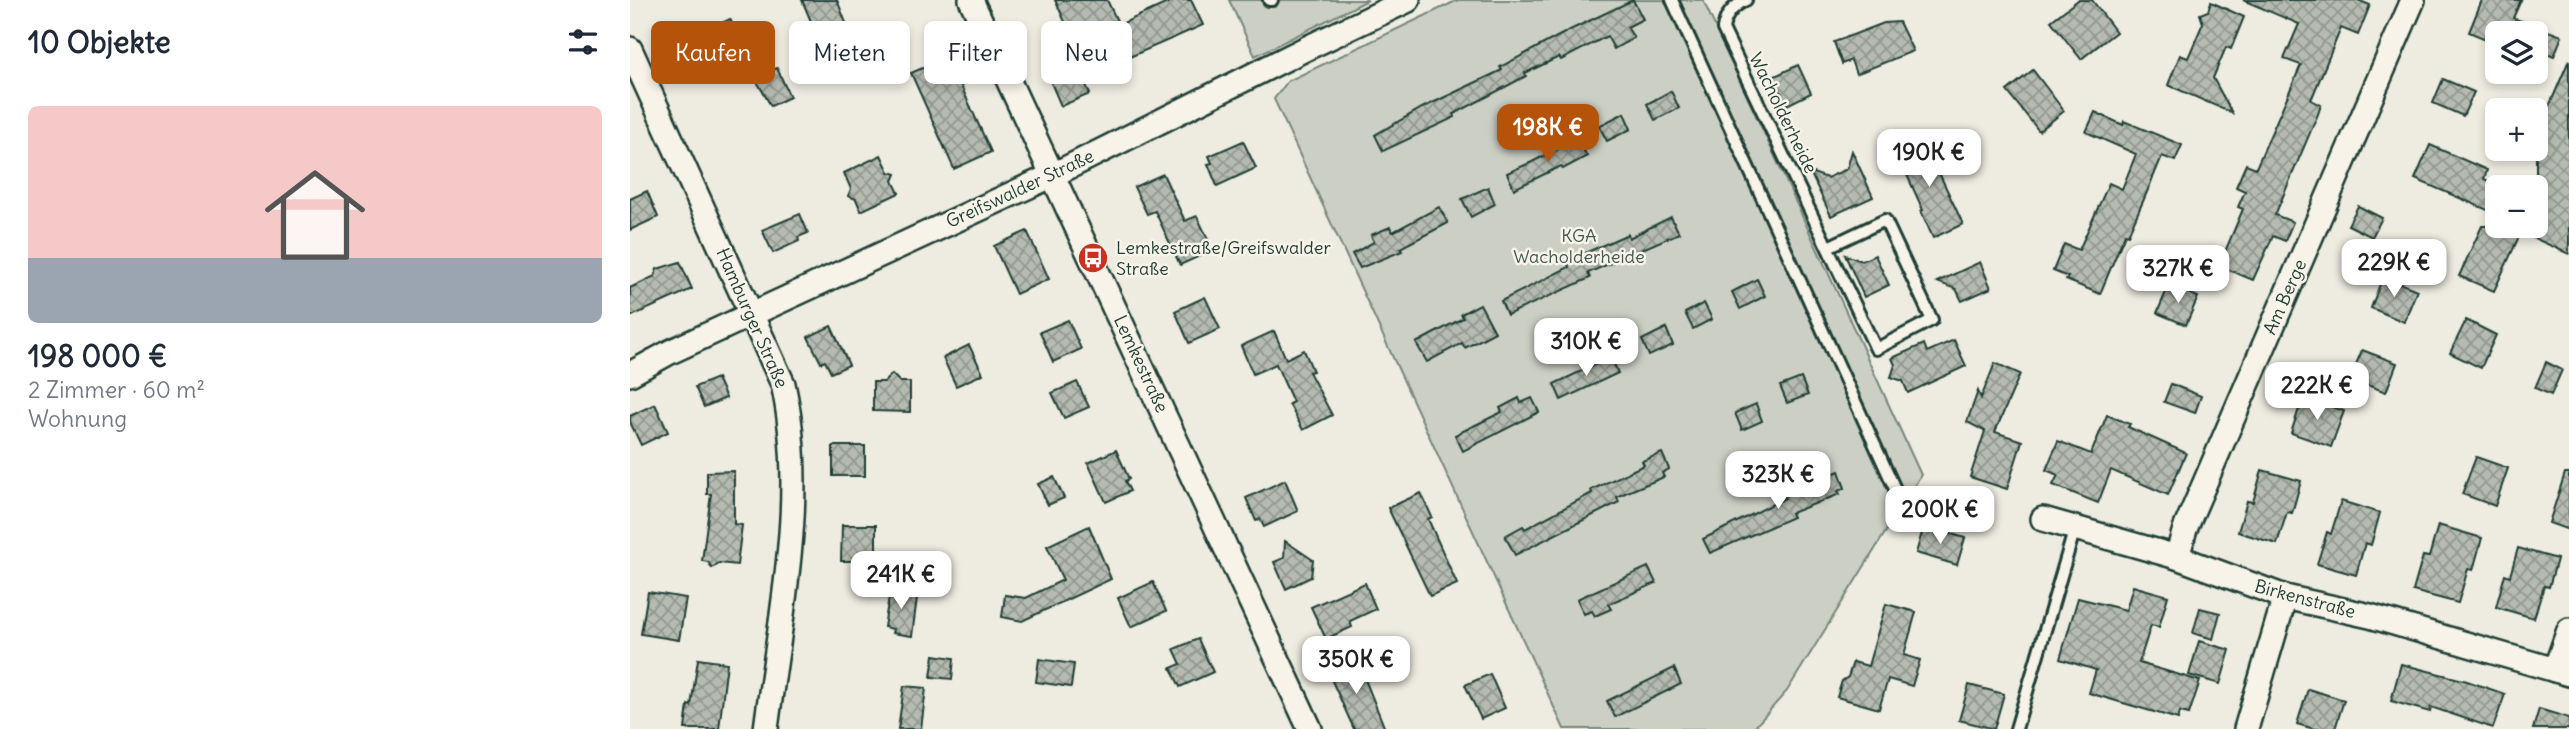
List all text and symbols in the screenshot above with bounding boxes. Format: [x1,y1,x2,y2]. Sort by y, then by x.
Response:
chip: Kaufen [651,21,775,84]
chip: Mieten [789,21,910,84]
chip: Filter [924,21,1027,84]
chip: Neu [1041,21,1132,84]
map controls [2485,21,2548,238]
button: layers [2485,21,2548,84]
text: 10 Objekte [28,23,171,61]
icon: filters [564,23,602,61]
street label: Wacholderheide [1744,49,1823,177]
button: + [2485,98,2548,161]
pin: 198K € [1491,104,1605,164]
text: 198K € [1513,112,1583,141]
pin: 190K € [1872,130,1986,189]
text: 190K € [1893,137,1965,166]
street label: Greifswalder Straße [942,144,1097,233]
icon: home [252,152,378,278]
button: − [2485,175,2548,238]
park label: KGA Wacholderheide [1513,224,1645,268]
place label: Lemkestraße/Greifswalder Straße [1116,236,1331,280]
pin: 229K € [2337,240,2451,299]
bus stop icon: Lemkestraße/Greifswalder Straße [1076,241,1110,275]
street label: Hamburger Straße [711,244,794,391]
pin: 327K € [2121,246,2235,305]
text: 229K € [2358,247,2430,276]
text: 327K € [2142,253,2214,282]
street label: Am Berge [2258,256,2311,338]
street label: Lemkestraße [1109,312,1174,416]
pin: 310K € [1529,318,1643,378]
text: 310K € [1550,326,1622,355]
text: 198 000 € [28,337,167,375]
pin: 222K € [2260,362,2374,422]
text: 222K € [2281,370,2353,399]
text: 2 Zimmer · 60 m² [28,375,205,404]
text: Wohnung [28,404,127,433]
pin: 323K € [1721,452,1835,511]
text: 323K € [1741,459,1815,488]
pin: 200K € [1883,486,1997,546]
text: 200K € [1901,494,1979,523]
pin: 241K € [844,552,958,611]
text: 241K € [867,559,935,588]
street label: Birkenstraße [2252,574,2358,623]
pin: 350K € [1299,636,1413,696]
text: 350K € [1318,644,1394,673]

